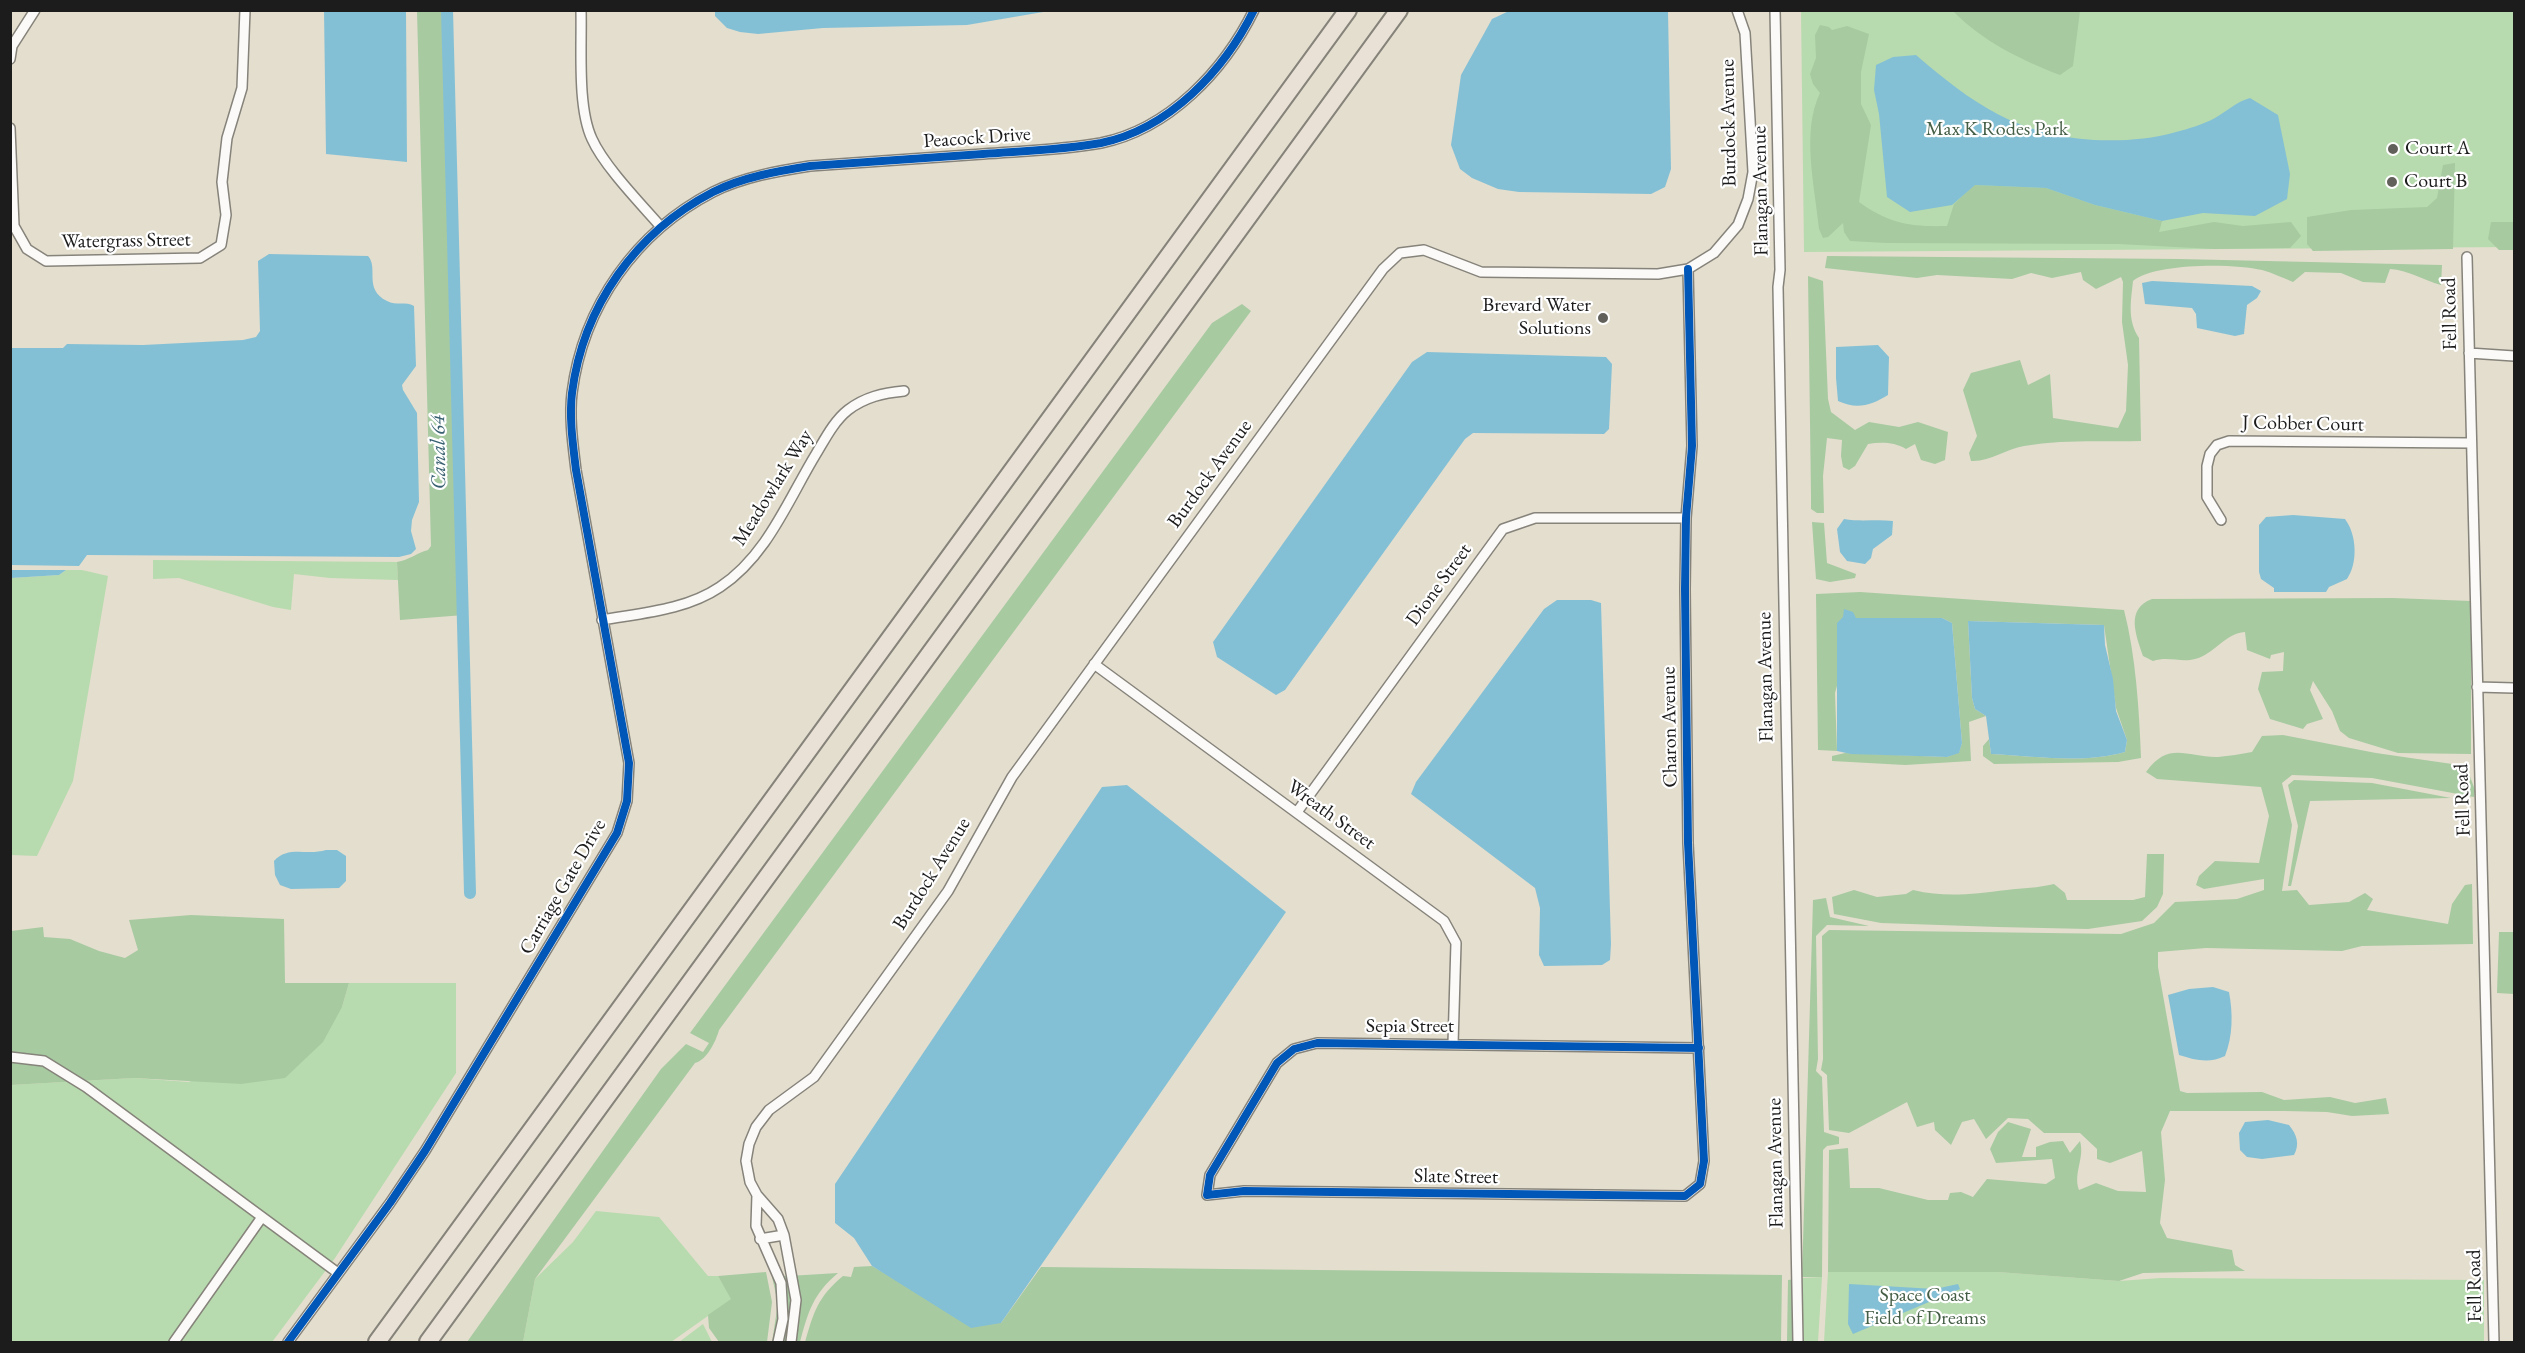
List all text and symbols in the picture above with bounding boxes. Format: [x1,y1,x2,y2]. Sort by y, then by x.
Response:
street label: Burdock Avenue [1716,59,1742,187]
park label: Max K Rodes Park [1926,118,2068,142]
street label: Peacock Drive [922,122,1032,154]
street label: Flanagan Avenue [1748,126,1774,256]
place label: Court A [2405,137,2470,161]
marker: Court A [2386,142,2400,156]
place label: Court B [2404,170,2467,194]
marker: Court B [2385,175,2399,189]
street label: Watergrass Street [61,228,191,254]
street label: Fell Road [2437,277,2463,351]
place label: Brevard Water Solutions [1482,294,1591,341]
marker: Brevard Water Solutions [1596,311,1610,325]
street label: J Cobber Court [2242,411,2364,437]
water label: Canal 64 [426,415,452,489]
street label: Burdock Avenue [1163,415,1257,533]
street label: Meadowlark Way [728,425,818,551]
street label: Dione Street [1401,539,1477,631]
street label: Flanagan Avenue [1753,612,1779,742]
street label: Charon Avenue [1657,666,1683,788]
street label: Fell Road [2450,763,2476,837]
street label: Wreath Street [1282,775,1380,855]
street label: Burdock Avenue [888,813,976,935]
street label: Carriage Gate Drive [515,815,611,959]
street label: Sepia Street [1366,1015,1454,1039]
street label: Flanagan Avenue [1763,1098,1789,1228]
street label: Slate Street [1414,1164,1498,1190]
street label: Fell Road [2462,1249,2488,1323]
park label: Space Coast Field of Dreams [1864,1284,1986,1331]

